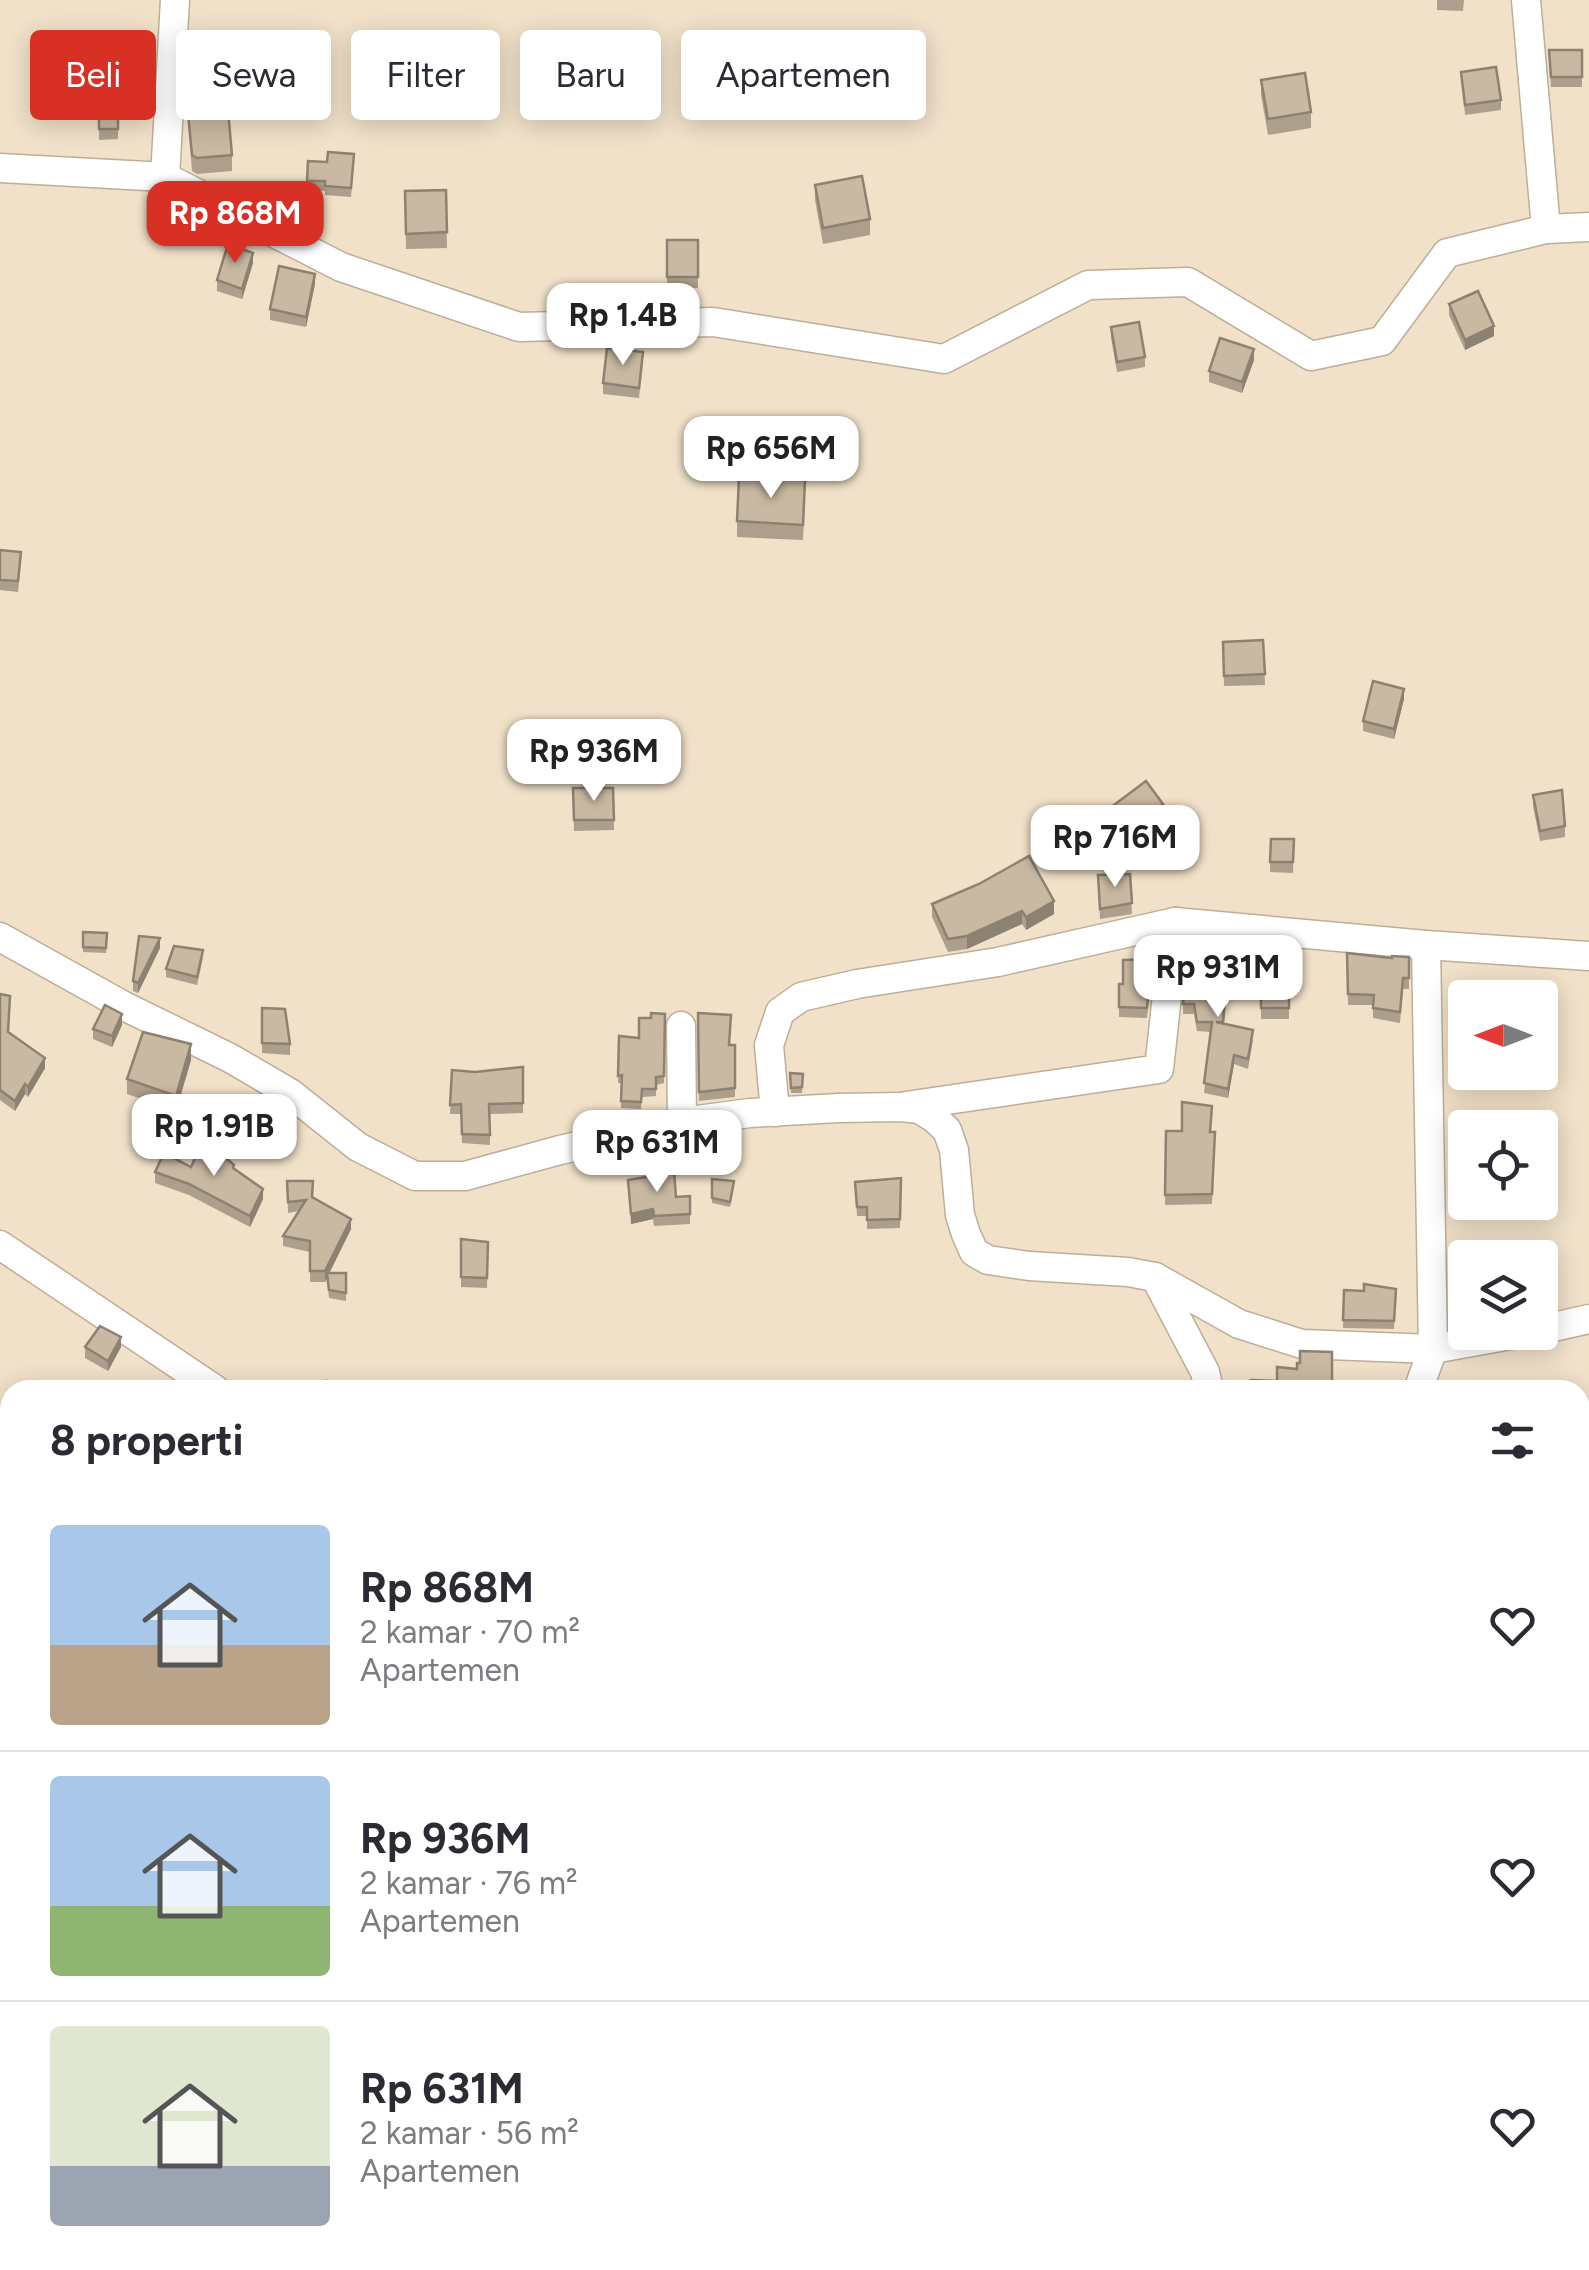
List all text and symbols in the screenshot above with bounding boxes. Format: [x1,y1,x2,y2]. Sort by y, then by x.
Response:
chip: Beli [30,30,156,120]
chip: Sewa [176,30,331,120]
chip: Filter [351,30,500,120]
chip: Baru [520,30,661,120]
chip: Apartemen [681,30,926,120]
pin: Rp 868M [143,181,327,266]
text: Rp 868M [169,194,301,232]
pin: Rp 1.4B [531,283,715,368]
text: Rp 1.4B [569,296,677,334]
pin: Rp 656M [679,416,863,501]
text: Rp 656M [706,429,836,467]
pin: Rp 936M [502,719,686,804]
text: Rp 936M [529,732,659,770]
pin: Rp 716M [1023,805,1207,890]
text: Rp 716M [1053,818,1177,856]
pin: Rp 931M [1126,935,1310,1020]
text: Rp 931M [1156,948,1280,986]
north arrow [1448,980,1558,1090]
map controls [1448,980,1558,1350]
pin: Rp 1.91B [111,1094,317,1179]
text: Rp 1.91B [154,1107,274,1145]
pin: Rp 631M [565,1110,749,1195]
button: locate [1448,1110,1558,1220]
text: Rp 631M [595,1123,719,1161]
button: layers [1448,1240,1558,1350]
icon: filters [1485,1413,1540,1468]
text: 8 properti [50,1415,244,1466]
text: Rp 868M [360,1562,534,1613]
icon: home [130,1565,250,1685]
icon: heart [1485,1598,1540,1653]
text: 2 kamar · 70 m² [360,1613,580,1651]
text: Apartemen [360,1651,520,1689]
text: Rp 936M [360,1813,530,1864]
icon: home [130,1816,250,1936]
icon: heart [1485,1849,1540,1904]
text: 2 kamar · 76 m² [360,1864,578,1902]
text: Apartemen [360,1902,520,1940]
text: Rp 631M [360,2063,524,2114]
icon: home [130,2066,250,2186]
icon: heart [1485,2099,1540,2154]
text: 2 kamar · 56 m² [360,2114,579,2152]
text: Apartemen [360,2152,520,2190]

